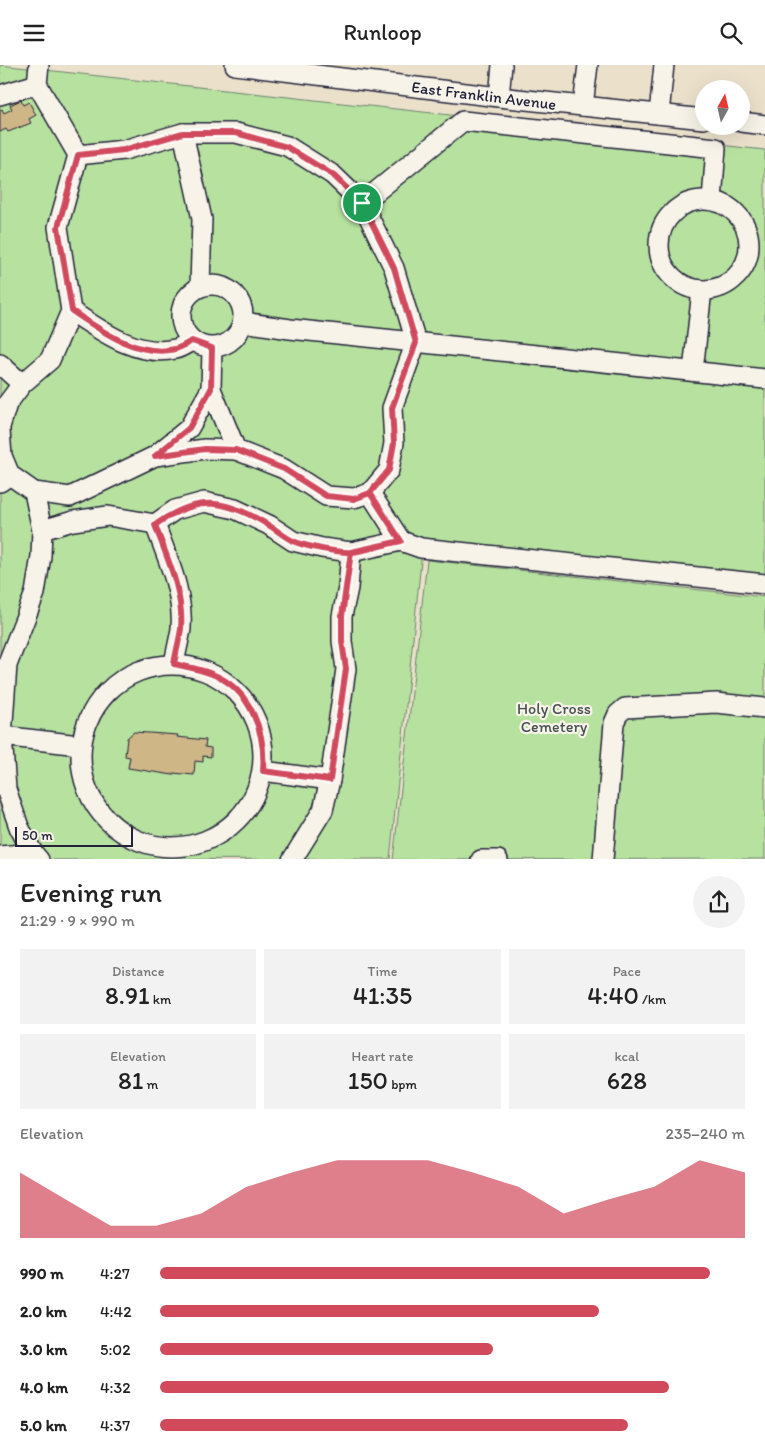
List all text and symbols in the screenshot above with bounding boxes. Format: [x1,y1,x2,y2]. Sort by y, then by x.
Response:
icon: menu [20,19,48,47]
text: Runloop [343,19,422,46]
icon: search [717,19,745,47]
street label: East Franklin Avenue [411,77,558,114]
north arrow [695,80,750,135]
map controls [695,80,750,135]
pin [341,182,383,224]
icon: arrive [348,189,376,217]
park label: Holy Cross Cemetery [517,699,591,736]
scale bar [15,824,132,848]
text: 50 m [22,827,53,844]
text: Evening run [20,875,162,909]
button: share [693,876,745,928]
text: 21:29 · 9 × 990 m [20,911,135,930]
text: Distance [112,963,164,980]
text: Time [368,963,397,980]
text: Pace [613,963,641,980]
text: 8.91 [105,980,150,1010]
text: 41:35 [353,980,412,1010]
text: 4:40 [587,980,639,1010]
text: km [150,991,171,1008]
text: /km [639,991,666,1008]
text: Elevation [110,1048,166,1065]
text: Heart rate [352,1048,413,1065]
text: kcal [614,1048,639,1065]
text: 81 [118,1065,143,1095]
text: 150 [348,1065,388,1095]
text: 628 [607,1065,647,1095]
text: m [143,1076,158,1093]
text: bpm [388,1076,417,1093]
text: Elevation [20,1124,84,1143]
text: 235–240 m [666,1124,745,1143]
text: 990 m [20,1264,64,1283]
text: 4:27 [100,1264,130,1283]
text: 2.0 km [20,1302,67,1321]
text: 4:42 [100,1302,132,1321]
text: 3.0 km [20,1340,67,1359]
text: 5:02 [100,1340,131,1359]
text: 4.0 km [20,1378,68,1397]
text: 4:32 [100,1378,131,1397]
text: 5.0 km [20,1416,67,1435]
text: 4:37 [100,1416,130,1435]

